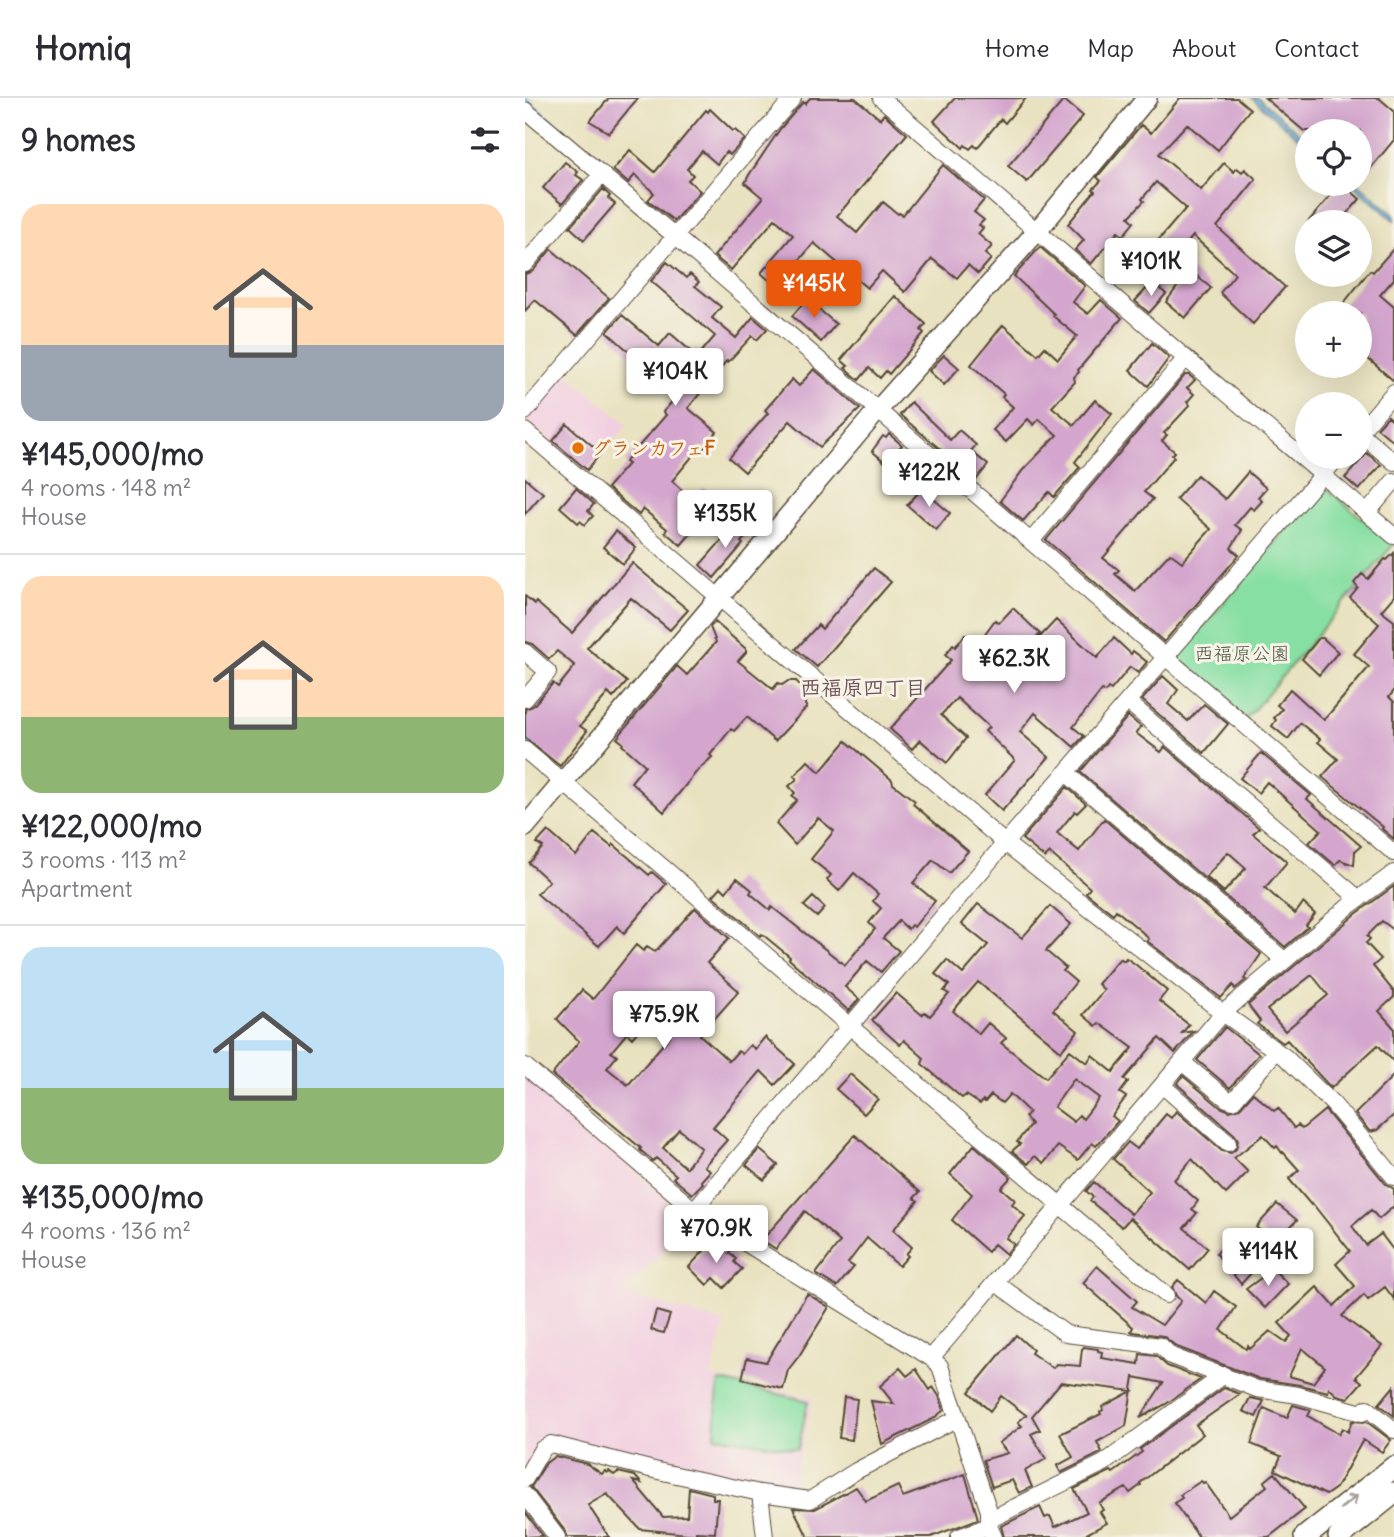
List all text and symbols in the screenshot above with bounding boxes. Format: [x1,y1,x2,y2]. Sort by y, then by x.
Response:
text: Homiq [35,27,132,69]
text: Home [985,33,1049,63]
text: Map [1087,33,1134,63]
text: About [1172,33,1236,63]
text: Contact [1274,33,1359,63]
map controls [1295,119,1372,469]
button: locate [1295,119,1372,196]
text: 9 homes [21,121,136,159]
icon: filters [466,121,504,159]
button: layers [1295,210,1372,287]
pin: ¥101K [1102,238,1200,298]
text: ¥101K [1120,246,1182,275]
icon: home [200,250,326,376]
pin: ¥145K [765,260,863,320]
text: ¥145K [782,268,846,297]
button: + [1295,301,1372,378]
pin: ¥104K [626,348,724,408]
text: ¥104K [642,356,708,385]
button: − [1295,392,1372,469]
text: ¥145,000/mo [21,435,204,473]
place label: グランカフェF [592,436,715,460]
marker: グランカフェF [570,440,586,456]
pin: ¥122K [880,450,978,509]
text: ¥122K [898,457,960,486]
text: 4 rooms · 148 m² [21,473,191,502]
pin: ¥135K [676,490,774,550]
text: ¥135K [693,498,757,527]
text: House [21,502,87,531]
icon: home [200,622,326,748]
pin: ¥62.3K [957,636,1071,695]
park label: 西福原公園 [1194,641,1290,665]
text: ¥62.3K [978,643,1050,672]
district label: 西福原四丁目 [800,674,926,701]
text: ¥122,000/mo [21,807,202,845]
text: 3 rooms · 113 m² [21,845,187,874]
text: Apartment [21,874,133,903]
pin: ¥75.9K [607,992,721,1051]
icon: home [200,993,326,1119]
text: ¥75.9K [629,999,699,1028]
text: ¥135,000/mo [21,1178,204,1216]
pin: ¥70.9K [659,1206,773,1265]
text: ¥70.9K [680,1213,752,1242]
text: 4 rooms · 136 m² [21,1216,191,1245]
pin: ¥114K [1219,1228,1317,1288]
text: ¥114K [1238,1236,1298,1265]
text: House [21,1245,87,1274]
one-way arrow [1340,1494,1358,1510]

